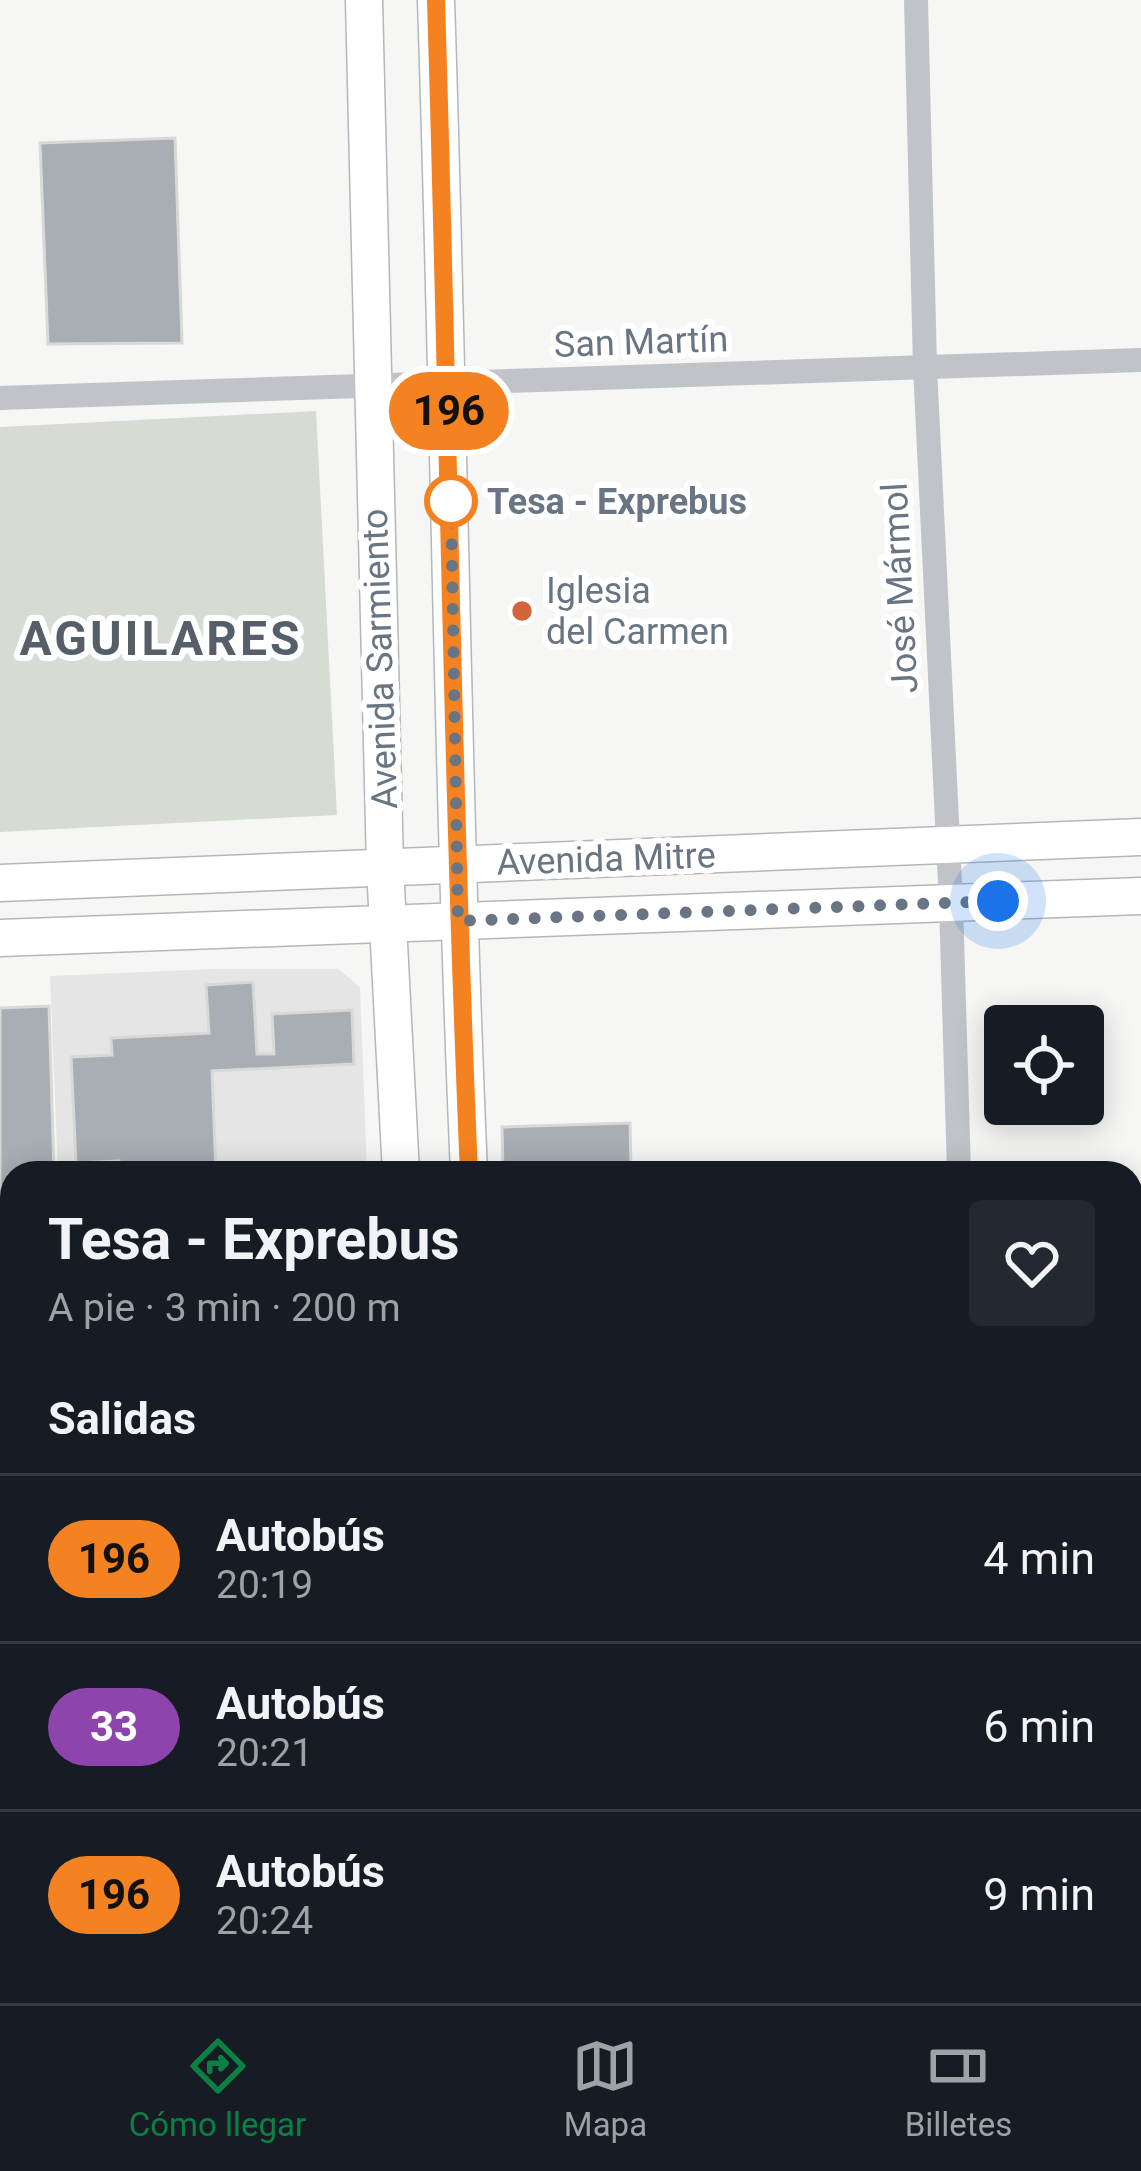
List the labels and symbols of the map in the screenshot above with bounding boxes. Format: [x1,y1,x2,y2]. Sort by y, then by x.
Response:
street label: San Martín [553,318,729,366]
line badge: 196 [380,372,518,450]
marker: Tesa - Exprebus [426,476,476,526]
place label: Tesa - Exprebus [487,481,747,523]
street label: José Mármol [874,481,926,694]
street label: Avenida Sarmiento [354,508,406,810]
place label: Iglesia del Carmen [546,570,729,653]
marker: Iglesia del Carmen [509,598,535,624]
district label: AGUILARES [19,610,303,667]
street label: Avenida Mitre [496,834,716,884]
your location [968,871,1028,931]

